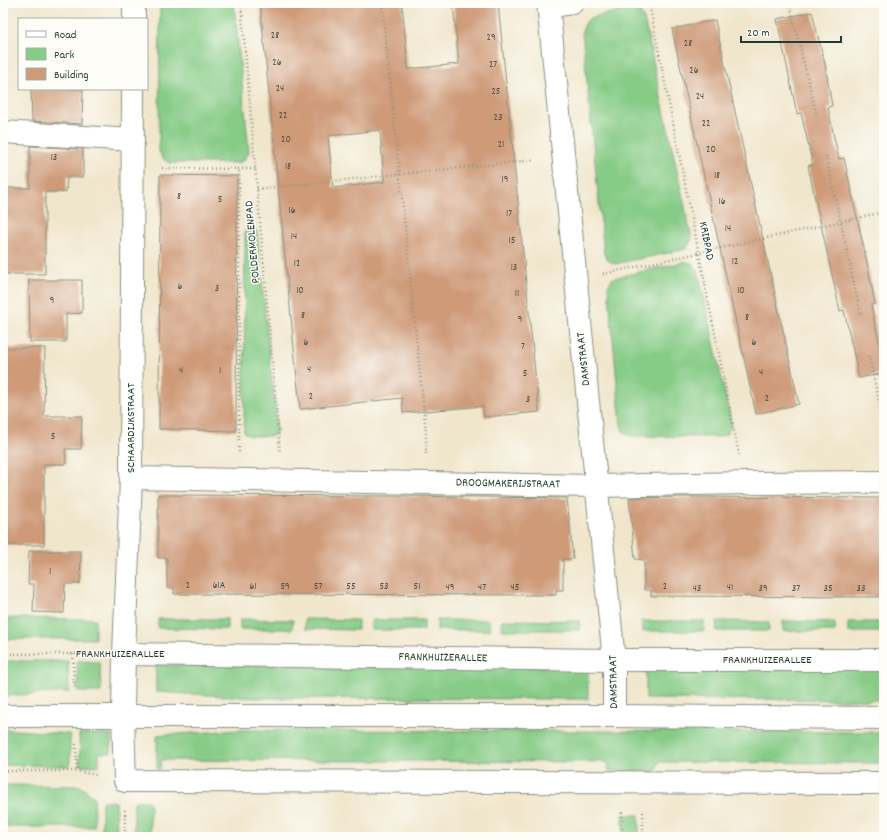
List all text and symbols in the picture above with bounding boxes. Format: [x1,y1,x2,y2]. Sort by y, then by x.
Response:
legend [18,18,148,90]
scale bar [741,18,841,44]
text: 20 m [747,25,770,42]
text: Road [54,27,76,44]
house number: 28 [271,29,279,43]
house number: 29 [487,31,495,45]
house number: 28 [684,37,692,51]
text: Park [54,47,75,64]
house number: 26 [272,56,282,70]
house number: 27 [489,58,497,72]
house number: 26 [689,64,699,78]
text: Building [54,67,89,84]
house number: 24 [276,82,284,96]
house number: 25 [492,85,501,99]
house number: 24 [696,90,704,104]
house number: 22 [279,109,287,123]
house number: 23 [494,111,502,125]
house number: 22 [702,117,710,131]
house number: 20 [281,133,291,147]
house number: 21 [498,138,504,152]
house number: 20 [706,143,716,157]
house number: 13 [51,151,57,165]
house number: 18 [285,160,291,174]
house number: 18 [714,169,720,183]
house number: 19 [502,173,508,187]
house number: 8 [177,190,181,204]
house number: 5 [218,193,223,207]
house number: 16 [718,195,726,209]
street label: POLDERMOLENPAD [241,200,265,284]
house number: 16 [288,204,296,218]
house number: 17 [506,207,512,221]
street label: KRIBPAD [694,220,718,262]
house number: 14 [725,222,731,236]
house number: 14 [291,230,297,244]
house number: 15 [509,234,516,248]
house number: 12 [732,255,738,269]
house number: 12 [294,257,300,271]
house number: 13 [511,261,517,275]
house number: 6 [178,280,183,294]
house number: 3 [215,282,219,296]
house number: 10 [296,284,304,298]
house number: 10 [737,284,745,298]
house number: 11 [515,287,519,301]
house number: 9 [50,294,54,308]
house number: 8 [301,309,305,323]
house number: 8 [745,311,749,325]
house number: 9 [518,313,522,327]
street label: DAMSTRAAT [573,331,595,387]
house number: 6 [304,336,309,350]
house number: 6 [752,336,757,350]
house number: 7 [521,340,525,354]
house number: 4 [307,363,311,377]
house number: 4 [179,364,183,378]
house number: 1 [219,364,221,378]
house number: 4 [759,366,763,380]
house number: 5 [523,367,528,381]
street label: SCHAARDIJKSTRAAT [123,383,140,473]
house number: 2 [309,390,313,404]
house number: 2 [765,392,769,406]
house number: 3 [526,393,530,407]
house number: 5 [51,430,56,444]
street label: DROOGMAKERIJSTRAAT [456,475,560,493]
house number: 1 [49,565,51,579]
house number: 2 [186,579,190,593]
house number: 61A [213,579,226,593]
house number: 61 [249,580,257,594]
house number: 59 [280,580,290,594]
house number: 57 [314,580,322,594]
house number: 55 [346,580,356,594]
house number: 53 [379,580,389,594]
house number: 51 [414,580,420,594]
house number: 2 [663,580,667,594]
house number: 49 [446,581,454,595]
house number: 47 [478,581,486,595]
house number: 45 [511,581,520,595]
house number: 41 [727,581,733,595]
house number: 43 [693,582,701,596]
house number: 39 [758,582,768,596]
house number: 37 [792,582,800,596]
house number: 35 [823,582,833,596]
house number: 33 [857,582,865,596]
street label: FRANKHUIZERALLEE [76,646,165,663]
street label: FRANKHUIZERALLEE [398,649,488,667]
street label: FRANKHUIZERALLEE [723,652,812,669]
street label: DAMSTRAAT [605,655,623,709]

